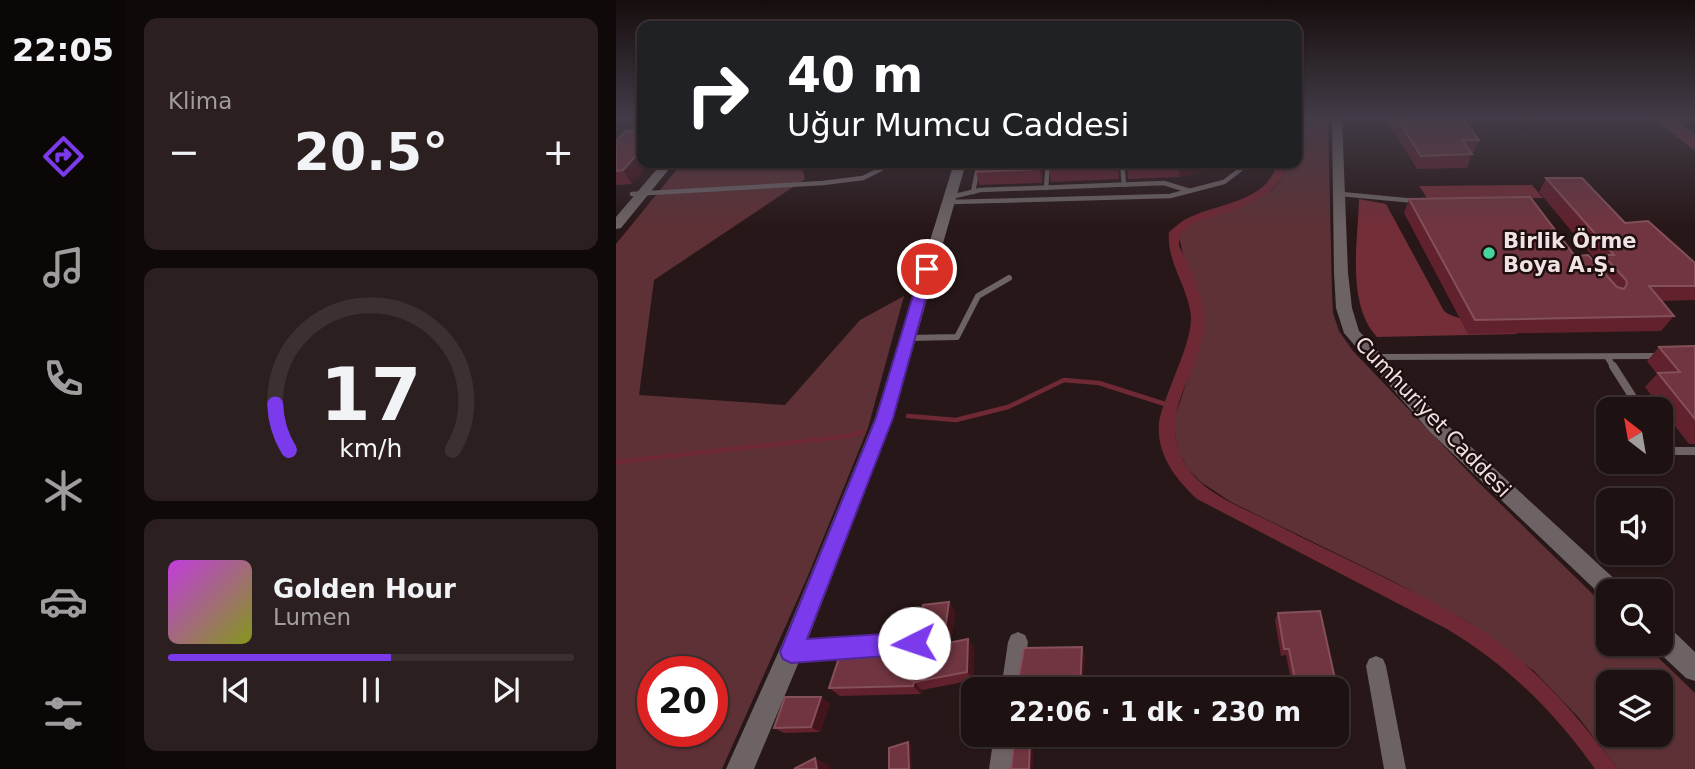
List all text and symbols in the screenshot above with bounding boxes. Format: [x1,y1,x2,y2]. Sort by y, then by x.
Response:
text: 22:05 [12,31,114,69]
text: 40 m [787,47,923,104]
icon: right [672,49,763,140]
text: Klima [168,88,232,114]
text: Uğur Mumcu Caddesi [787,106,1129,144]
text: 20.5° [294,122,448,182]
text: − [168,130,200,174]
text: + [542,130,574,174]
icon: directions [39,132,88,181]
place label: Birlik Örme Boya A.Ş. [1503,228,1637,277]
pin [897,239,957,299]
icon: music [39,243,88,292]
marker: Birlik Örme Boya A.Ş. [1481,245,1497,261]
icon: arrive [908,250,946,288]
street label: Cumhuriyet Caddesi [1350,332,1516,502]
text: 17 [320,353,422,438]
icon: phone [39,354,88,403]
north arrow [1596,397,1673,474]
map controls [1596,397,1673,747]
text: km/h [339,434,403,463]
icon: climate [39,466,88,515]
button: sound [1596,488,1673,565]
text: Golden Hour [273,574,456,604]
icon: car [39,577,88,626]
button: search [1596,579,1673,656]
text: Lumen [273,604,351,630]
position arrow [877,606,951,680]
speed limit sign: 20 [637,656,728,747]
button: layers [1596,670,1673,747]
icon: previous [217,671,255,709]
icon: pause [352,671,390,709]
icon: next [487,671,525,709]
icon: filters [39,689,88,738]
text: 22:06 · 1 dk · 230 m [1009,697,1301,727]

